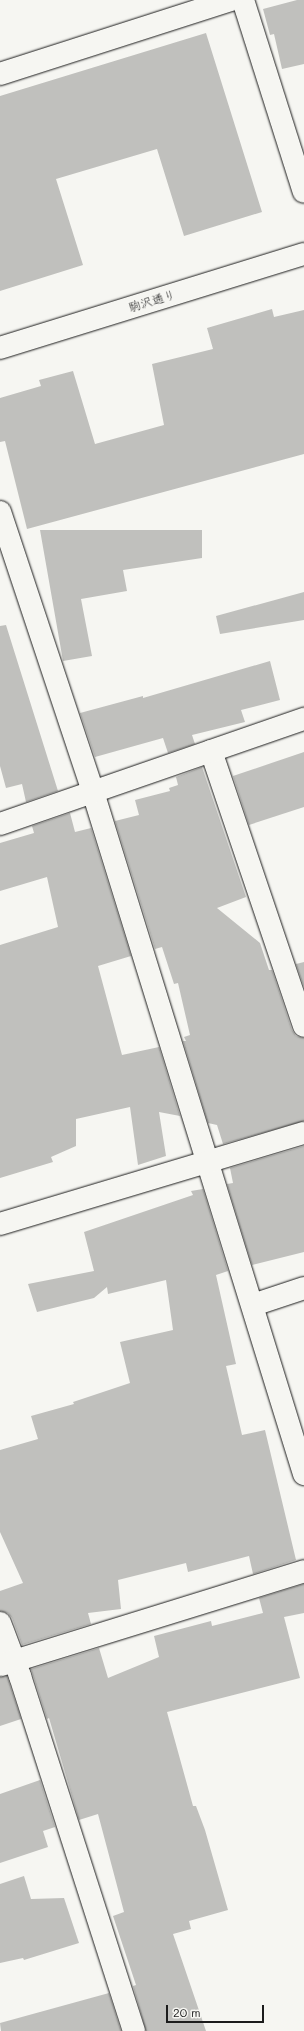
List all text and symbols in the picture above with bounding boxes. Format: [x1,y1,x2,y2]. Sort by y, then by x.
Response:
street label: 駒沢通り [127,287,177,315]
scale bar [168,1997,266,2023]
text: 20 m [173,2004,201,2020]

